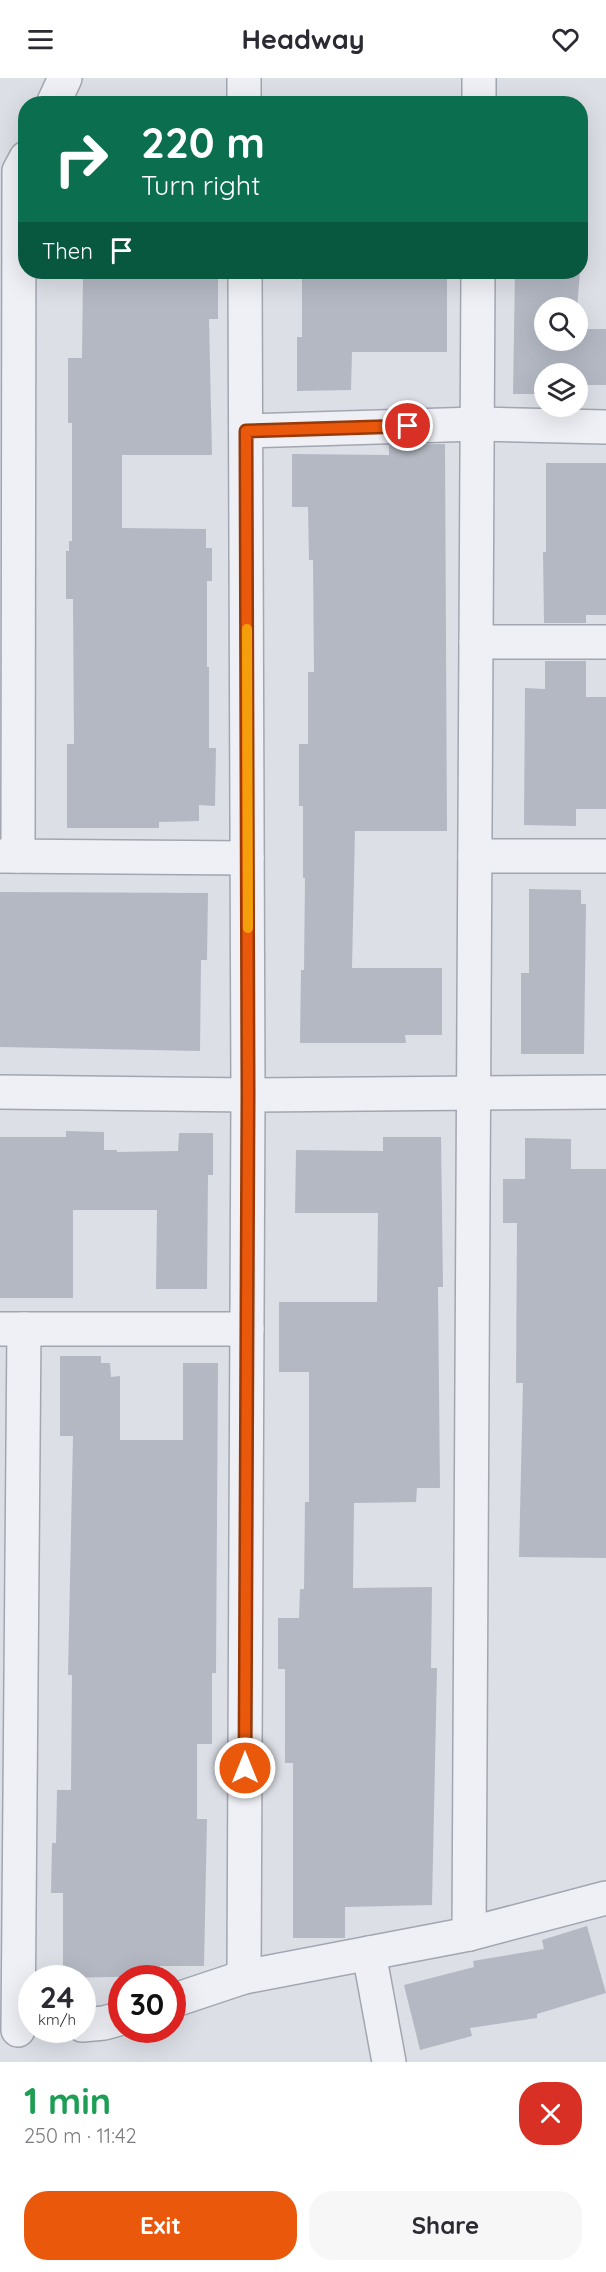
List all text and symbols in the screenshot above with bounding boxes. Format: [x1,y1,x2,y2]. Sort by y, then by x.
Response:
text: Headway [241,22,365,56]
icon: menu [24,23,57,56]
icon: heart [549,23,582,56]
text: 220 m [141,116,265,169]
icon: right [42,120,120,198]
text: Turn right [141,168,260,202]
icon: arrive [105,234,138,267]
text: Then [42,237,93,265]
map controls [534,297,588,417]
button: search [534,297,588,351]
button: layers [534,363,588,417]
pin [382,400,433,451]
icon: arrive [391,409,424,442]
position arrow [213,1736,277,1800]
speed limit sign: 30 [108,1965,186,2043]
text: 24 [40,1978,74,2016]
text: km/h [38,2010,76,2029]
text: 1 min [24,2078,111,2123]
button: close [519,2082,582,2145]
text: 250 m · 11:42 [24,2123,137,2148]
button: Exit [24,2191,297,2260]
button: Share [309,2191,582,2260]

